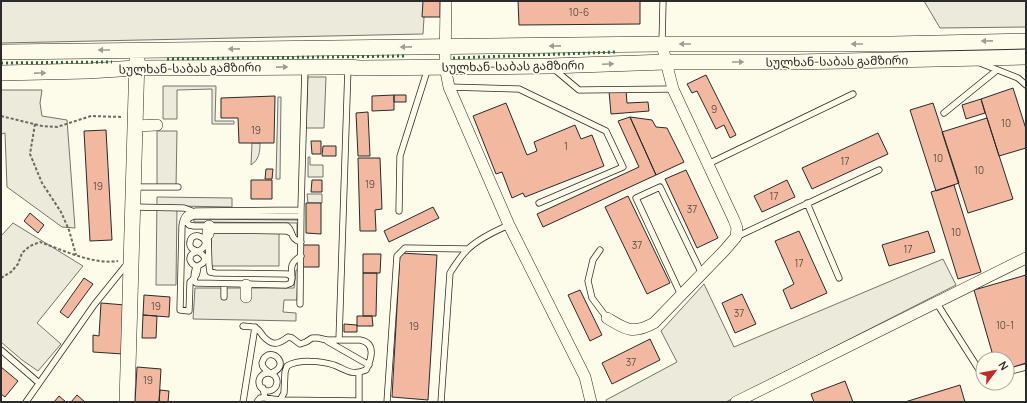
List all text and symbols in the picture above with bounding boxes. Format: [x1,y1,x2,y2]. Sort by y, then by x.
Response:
house number: 10-6 [569,5,589,19]
one-way arrow [981,38,993,45]
one-way arrow [678,41,691,47]
one-way arrow [850,41,863,47]
one-way arrow [549,42,561,49]
one-way arrow [399,44,412,50]
one-way arrow [227,46,240,52]
one-way arrow [97,47,110,53]
street label: სულხან-საბას გამზირი [766,51,908,71]
street label: სულხან-საბას გამზირი [442,56,584,76]
street label: სულხან-საბას გამზირი [119,58,261,78]
one-way arrow [732,59,745,65]
one-way arrow [602,61,615,67]
one-way arrow [276,64,289,70]
one-way arrow [34,69,46,76]
house number: 9 [711,102,717,116]
house number: 10 [1001,116,1011,130]
house number: 19 [251,123,261,137]
house number: 1 [564,139,568,153]
house number: 10 [933,151,943,165]
house number: 17 [841,154,849,168]
house number: 10 [974,163,984,177]
house number: 19 [365,177,375,191]
house number: 19 [93,179,103,193]
house number: 17 [770,189,778,203]
house number: 37 [687,202,697,216]
house number: 10 [951,225,961,239]
house number: 37 [632,238,642,252]
house number: 17 [904,242,912,256]
house number: 17 [795,256,803,270]
house number: 19 [151,299,161,313]
house number: 37 [734,306,744,320]
house number: 10-1 [996,318,1014,332]
house number: 19 [409,319,419,333]
north arrow [975,351,1015,391]
house number: 37 [626,355,636,369]
text: N [995,358,1012,373]
house number: 19 [143,373,153,387]

